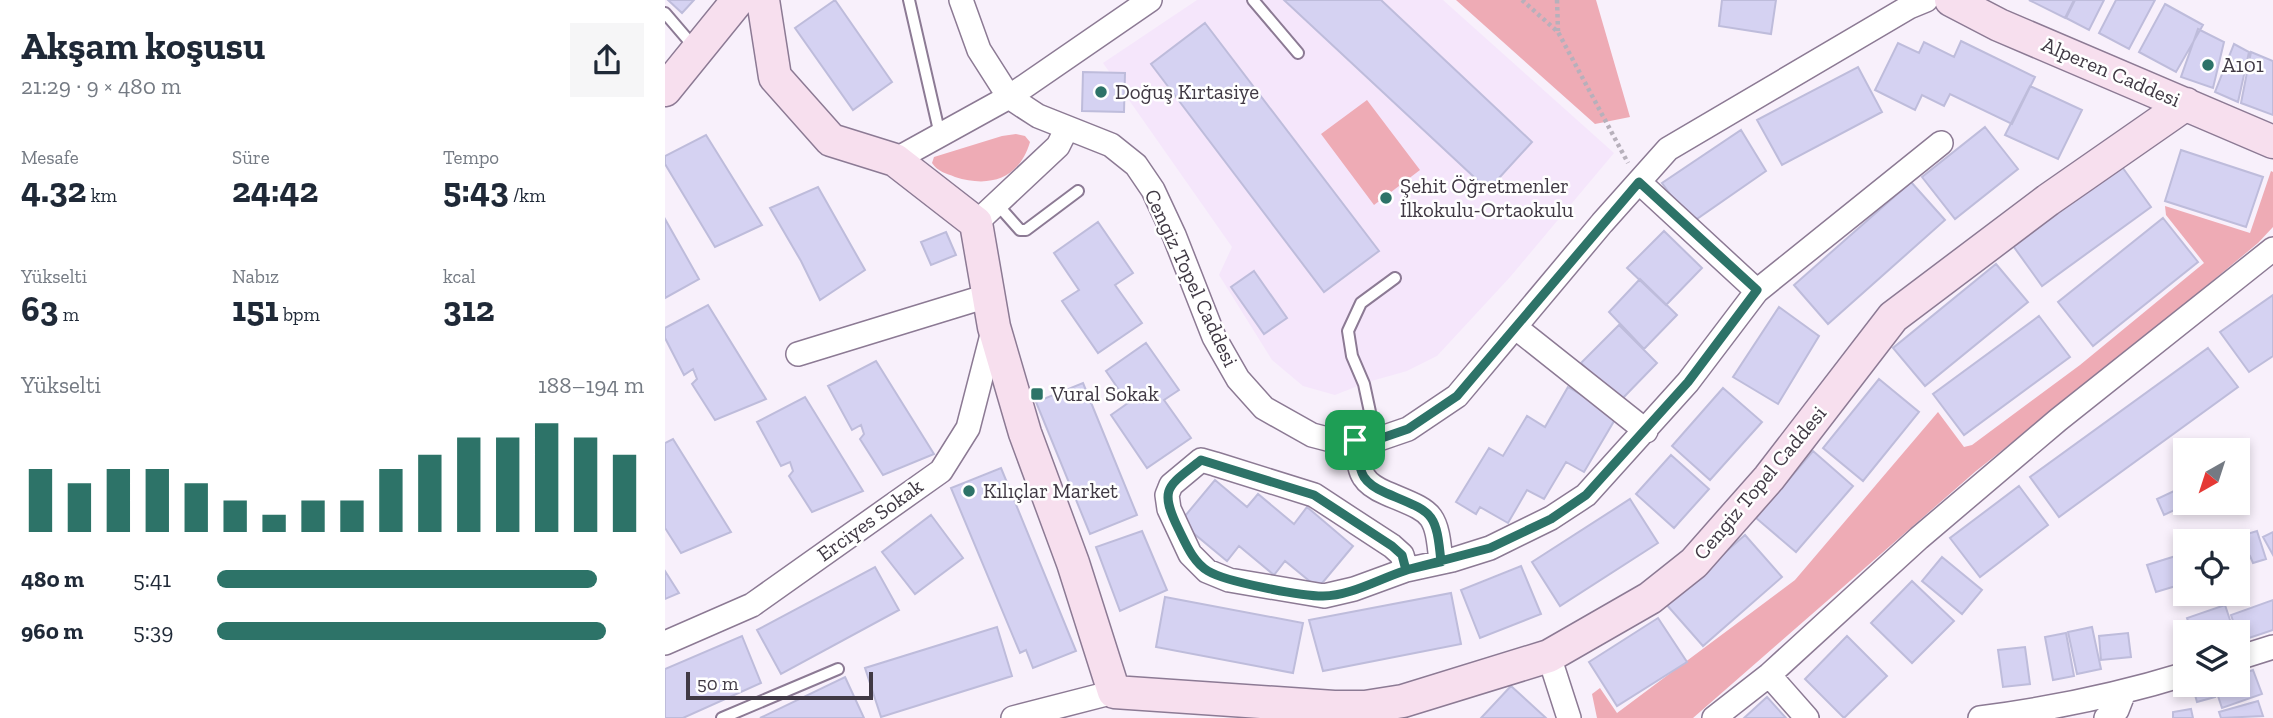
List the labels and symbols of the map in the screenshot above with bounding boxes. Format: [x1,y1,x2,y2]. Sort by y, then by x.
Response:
street label: Alperen Caddesi [2038,31,2184,112]
place label: A101 [2222,52,2264,77]
marker: A101 [2200,57,2216,73]
place label: Doğuş Kırtasiye [1115,79,1259,104]
marker: Doğuş Kırtasiye [1093,84,1109,100]
place label: Şehit Öğretmenler İlkokulu-Ortaokulu [1400,173,1574,222]
street label: Cengiz Topel Caddesi [1139,185,1244,371]
marker: Şehit Öğretmenler İlkokulu-Ortaokulu [1378,190,1394,206]
place label: Vural Sokak [1050,381,1159,406]
marker: Vural Sokak [1029,386,1045,402]
street label: Cengiz Topel Caddesi [1688,401,1831,565]
pin [1325,410,1385,470]
north arrow [2173,438,2251,514]
street label: Erciyes Sokak [812,473,928,566]
place label: Kılıçlar Market [983,478,1118,503]
marker: Kılıçlar Market [961,483,977,499]
scale bar [686,669,873,701]

